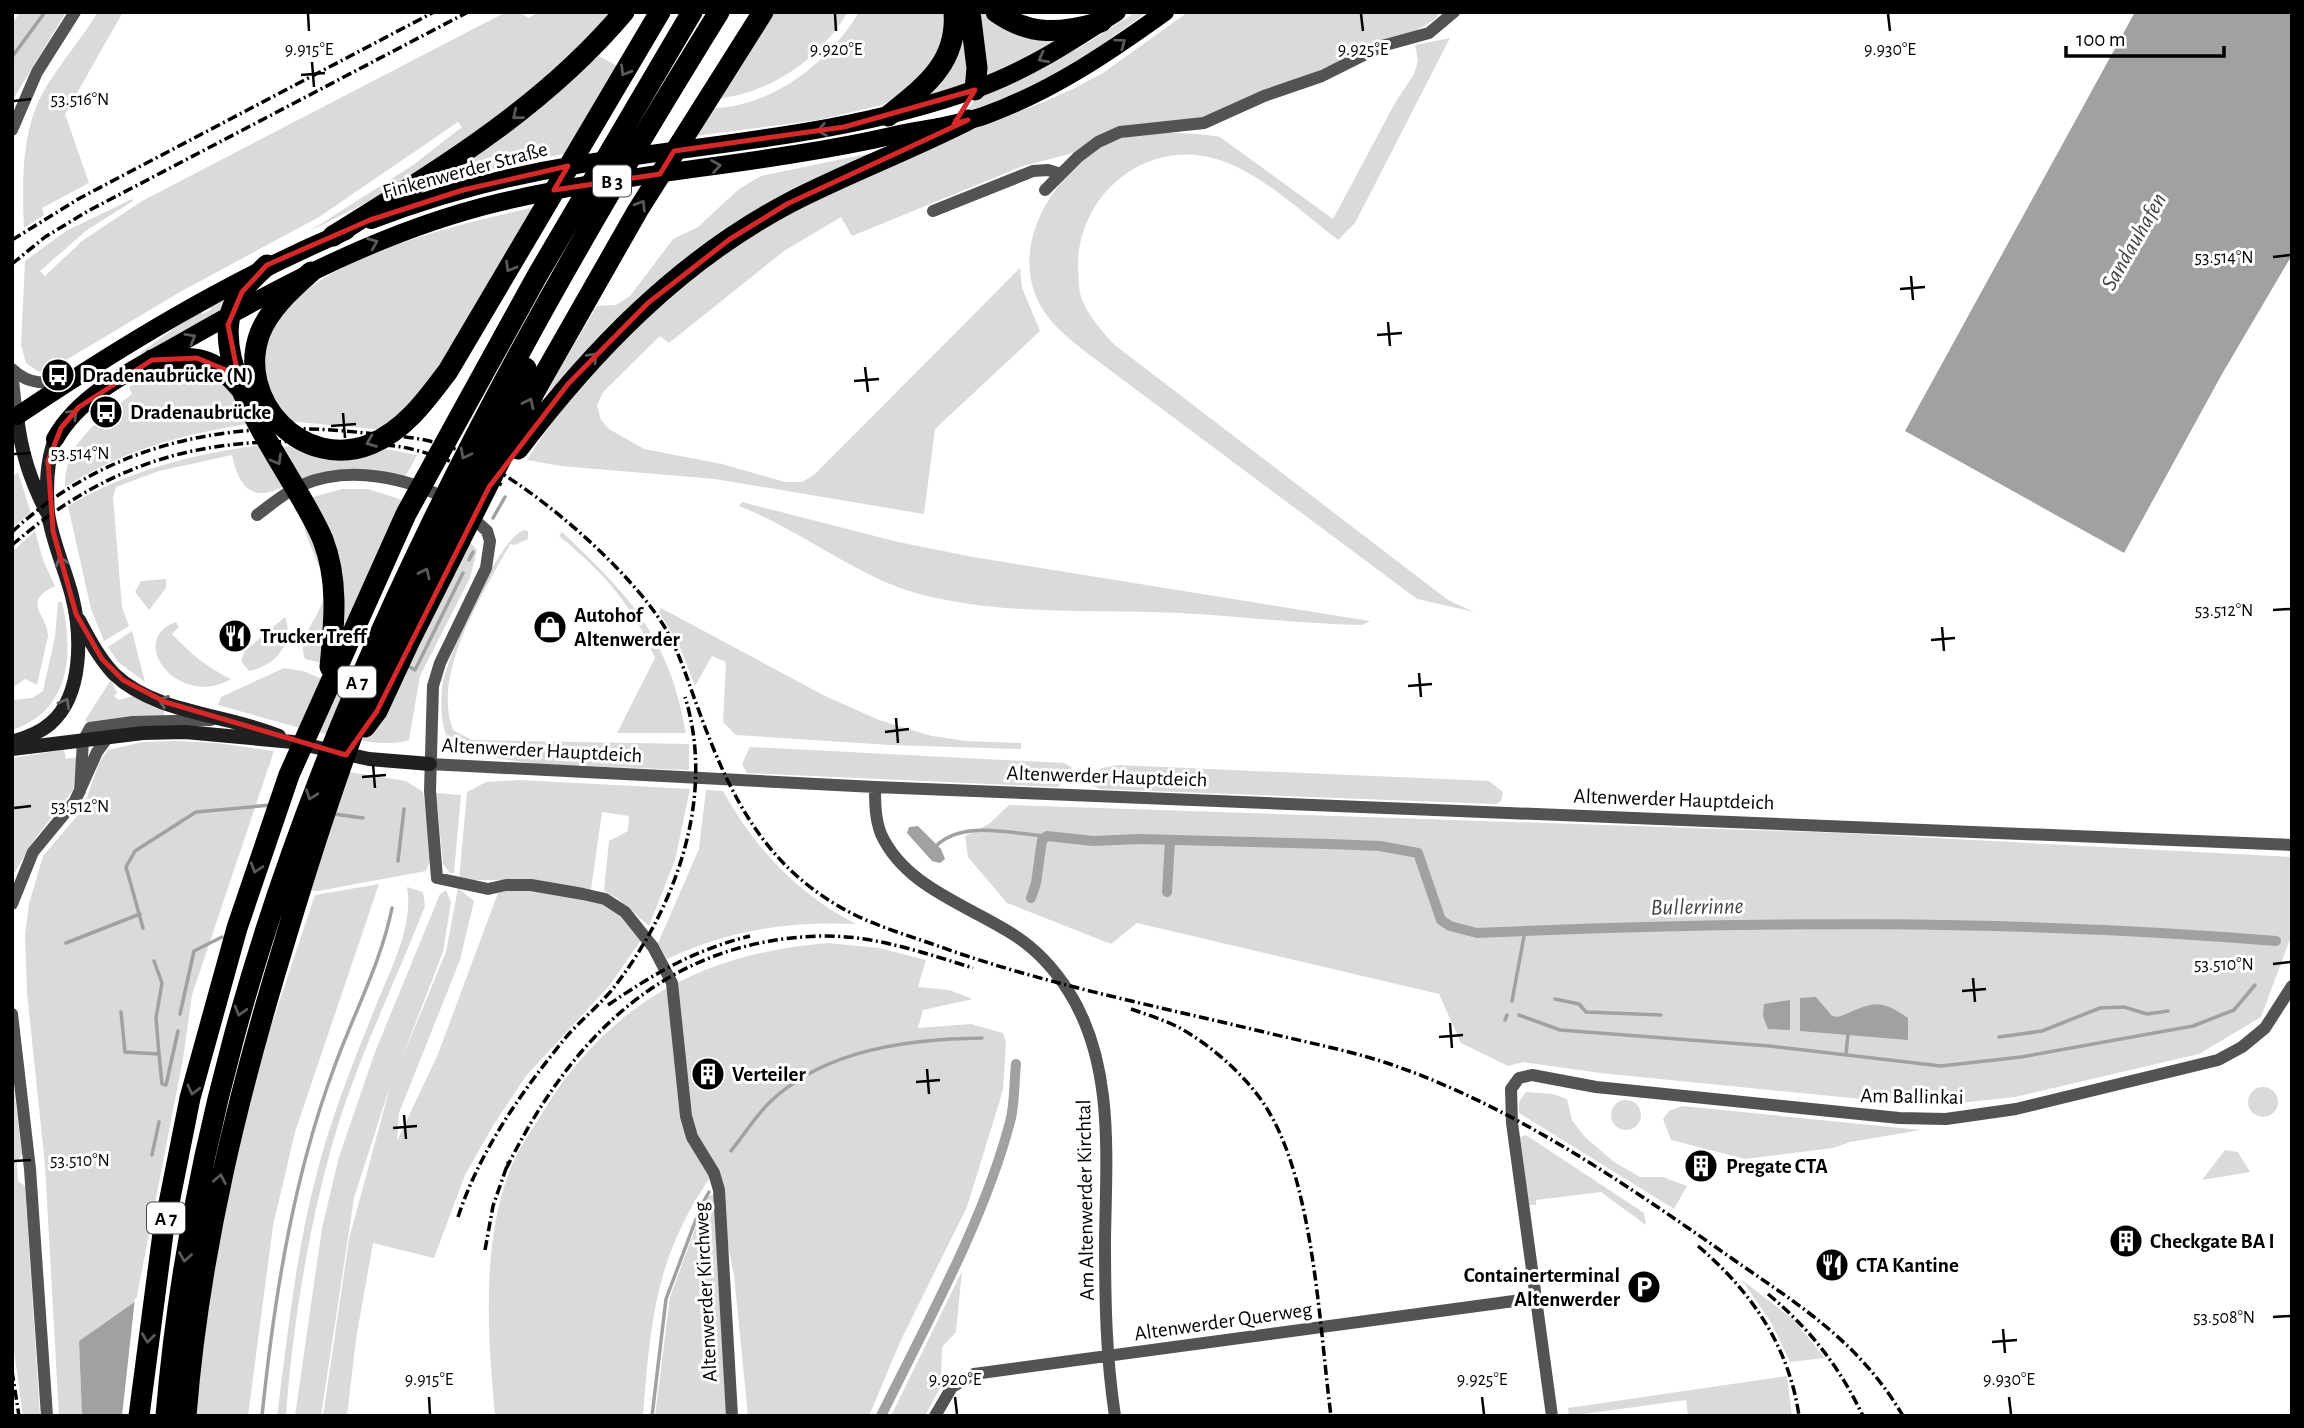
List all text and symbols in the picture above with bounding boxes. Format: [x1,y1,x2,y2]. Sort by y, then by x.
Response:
scale bar [2066,14,2224,58]
text: 100 m [2076,29,2126,50]
one-way arrow [1113,39,1126,51]
text: 9.915°E [285,41,334,59]
text: 9.920°E [810,41,863,59]
text: 9.925°E [1338,41,1389,59]
text: 9.930°E [1864,41,1916,59]
one-way arrow [1038,50,1050,63]
one-way arrow [620,63,633,76]
text: 53.516°N [51,91,109,109]
one-way arrow [512,107,524,120]
one-way arrow [816,122,828,137]
street label: Finkenwerder Straße [380,138,550,203]
one-way arrow [710,158,722,173]
road number: B 3 [593,166,631,196]
water label: Sandauhafen [2097,189,2171,294]
one-way arrow [633,199,646,212]
one-way arrow [366,237,378,251]
text: 53.514°N [2194,249,2254,267]
one-way arrow [505,260,518,273]
one-way arrow [183,333,196,346]
one-way arrow [585,352,598,365]
bus stop icon: Dradenaubrücke (N) [39,356,77,394]
place label: Dradenaubrücke (N) [82,365,253,386]
bus stop icon: Dradenaubrücke [87,393,125,431]
one-way arrow [521,398,535,410]
place label: Dradenaubrücke [130,402,271,423]
one-way arrow [65,409,78,422]
one-way arrow [366,434,378,448]
text: 53.514°N [50,445,110,463]
one-way arrow [459,446,473,459]
one-way arrow [269,453,282,465]
one-way arrow [55,555,70,567]
one-way arrow [416,568,430,580]
text: 53.512°N [2195,602,2253,620]
place label: Autohof Altenwerder [574,605,681,650]
shop icon: Autohof Altenwerder [531,608,569,646]
restaurant icon: Trucker Treff [216,617,254,655]
place label: Trucker Treff [260,626,369,647]
road number: A 7 [338,666,376,698]
one-way arrow [157,694,169,709]
one-way arrow [57,698,70,711]
street label: Altenwerder Hauptdeich [441,735,643,766]
street label: Altenwerder Hauptdeich [1006,762,1208,791]
street label: Altenwerder Hauptdeich [1573,785,1775,814]
one-way arrow [306,788,320,800]
text: 53.512°N [51,798,109,816]
one-way arrow [250,861,265,873]
water label: Bullerrinne [1650,895,1744,920]
text: 53.510°N [2194,956,2254,974]
one-way arrow [234,1005,249,1017]
building icon: Verteiler [689,1055,727,1093]
place label: Verteiler [732,1064,806,1085]
one-way arrow [186,1084,201,1096]
street label: Am Ballinkai [1860,1085,1964,1108]
street label: Am Altenwerder Kirchtal [1073,1099,1098,1301]
building icon: Pregate CTA [1682,1147,1720,1185]
text: 53.510°N [50,1152,110,1170]
place label: Pregate CTA [1726,1156,1828,1177]
one-way arrow [212,1173,227,1185]
street label: Altenwerder Kirchweg [690,1201,721,1383]
road number: A 7 [147,1202,185,1234]
building icon: Checkgate BA I [2107,1222,2145,1260]
place label: Checkgate BA I [2150,1231,2275,1252]
restaurant icon: CTA Kantine [1813,1246,1851,1284]
one-way arrow [178,1251,193,1263]
place label: CTA Kantine [1856,1255,1959,1276]
place label: Containerterminal Altenwerder [1464,1265,1621,1310]
parking icon: Containerterminal Altenwerder [1625,1268,1663,1306]
street label: Altenwerder Querweg [1133,1299,1314,1344]
text: 53.508°N [2193,1309,2255,1327]
one-way arrow [141,1333,156,1344]
text: 9.915°E [405,1371,454,1389]
text: 9.920°E [929,1371,982,1389]
text: 9.925°E [1457,1371,1508,1389]
text: 9.930°E [1983,1371,2035,1389]

